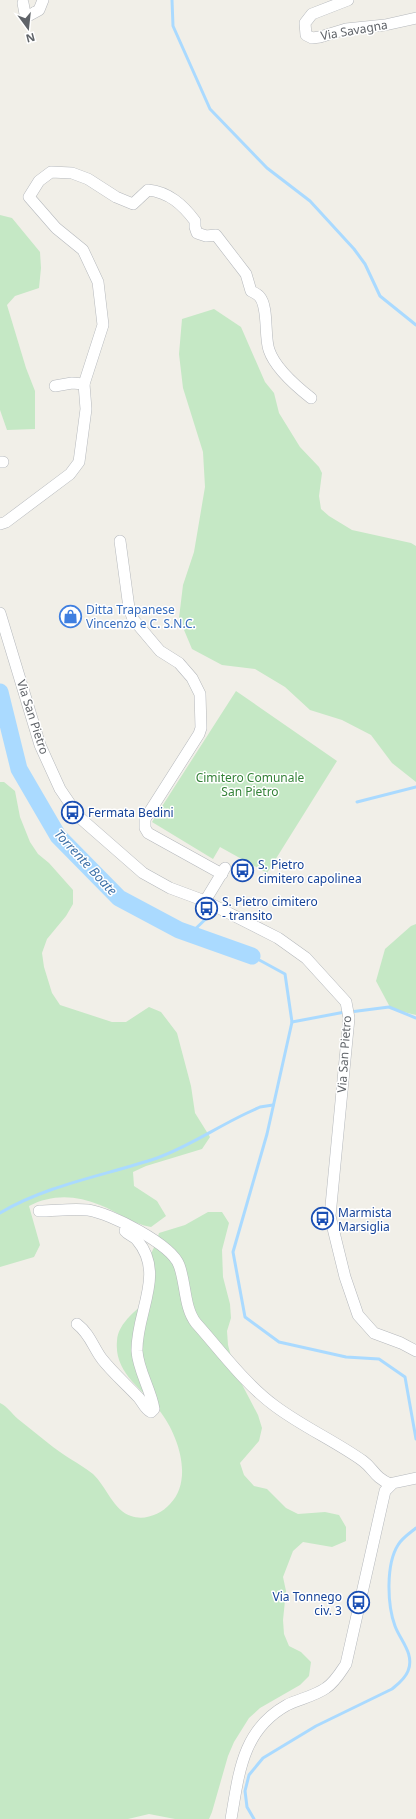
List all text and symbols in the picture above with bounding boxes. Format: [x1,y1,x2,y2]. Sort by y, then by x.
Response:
north arrow [8,8,48,48]
street label: Via Savagna [319,16,389,44]
text: N [24,30,37,47]
place label: Ditta Trapanese Vincenzo e C. S.N.C. [86,601,196,632]
shop icon: Ditta Trapanese Vincenzo e C. S.N.C. [57,603,83,629]
street label: Via San Pietro [13,678,53,756]
park label: Cimitero Comunale San Pietro [196,769,305,800]
bus stop icon: Fermata Bedini [59,799,85,825]
place label: Fermata Bedini [88,804,174,821]
water label: Torrente Boate [51,825,122,899]
place label: S. Pietro cimitero capolinea [258,856,362,887]
bus stop icon: S. Pietro cimitero capolinea [229,858,255,884]
place label: S. Pietro cimitero - transito [222,893,318,924]
bus stop icon: S. Pietro cimitero - transito [194,895,220,921]
street label: Via San Pietro [333,1015,355,1093]
place label: Marmista Marsiglia [338,1204,392,1235]
bus stop icon: Marmista Marsiglia [309,1206,335,1232]
place label: Via Tonnego civ. 3 [273,1588,342,1619]
bus stop icon: Via Tonnego civ. 3 [345,1590,371,1616]

